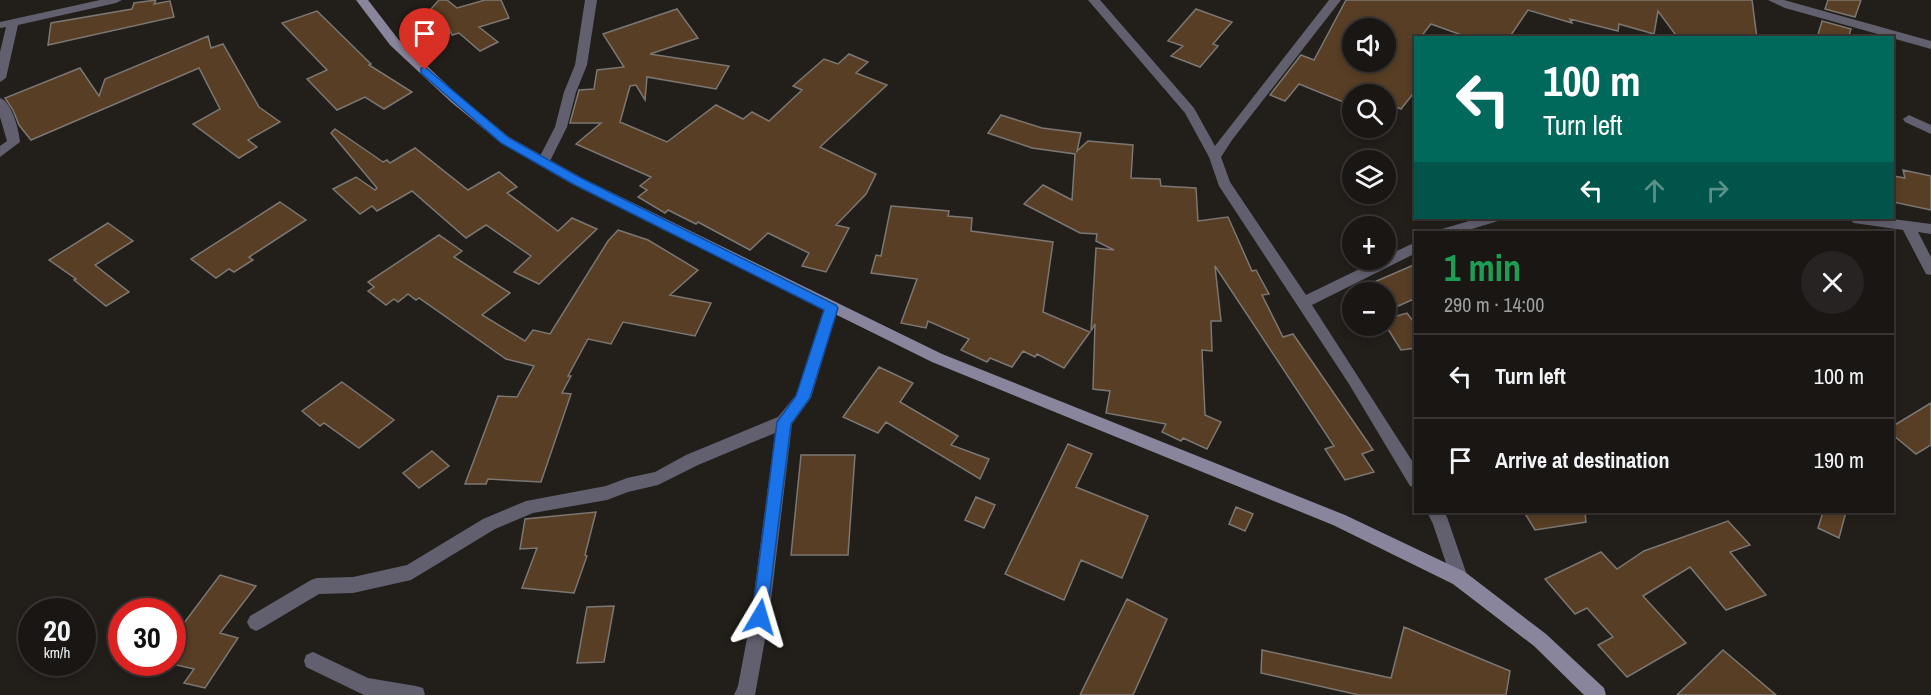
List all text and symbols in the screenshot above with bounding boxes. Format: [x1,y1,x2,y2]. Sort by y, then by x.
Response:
pin [399,8,450,70]
icon: arrive [408,17,441,50]
map controls [1342,18,1396,336]
button: sound [1342,18,1396,72]
text: 100 m [1543,53,1641,109]
icon: left [1444,60,1522,138]
button: search [1342,84,1396,138]
text: Turn left [1543,107,1622,143]
button: layers [1342,150,1396,204]
icon: left [1575,174,1608,207]
icon: ahead [1638,174,1671,207]
icon: right [1701,174,1734,207]
button: + [1342,216,1396,270]
text: 1 min [1444,244,1521,292]
button: close [1801,251,1864,314]
button: − [1342,282,1396,336]
text: 290 m · 14:00 [1444,291,1544,318]
icon: left [1444,360,1477,393]
text: Turn left [1495,361,1566,391]
text: 100 m [1814,361,1864,391]
icon: arrive [1444,444,1477,477]
text: Arrive at destination [1495,445,1669,475]
text: 190 m [1814,445,1864,475]
position arrow [728,585,792,649]
speed limit sign: 30 [108,598,186,676]
text: 20 [43,610,71,650]
text: km/h [44,642,70,663]

